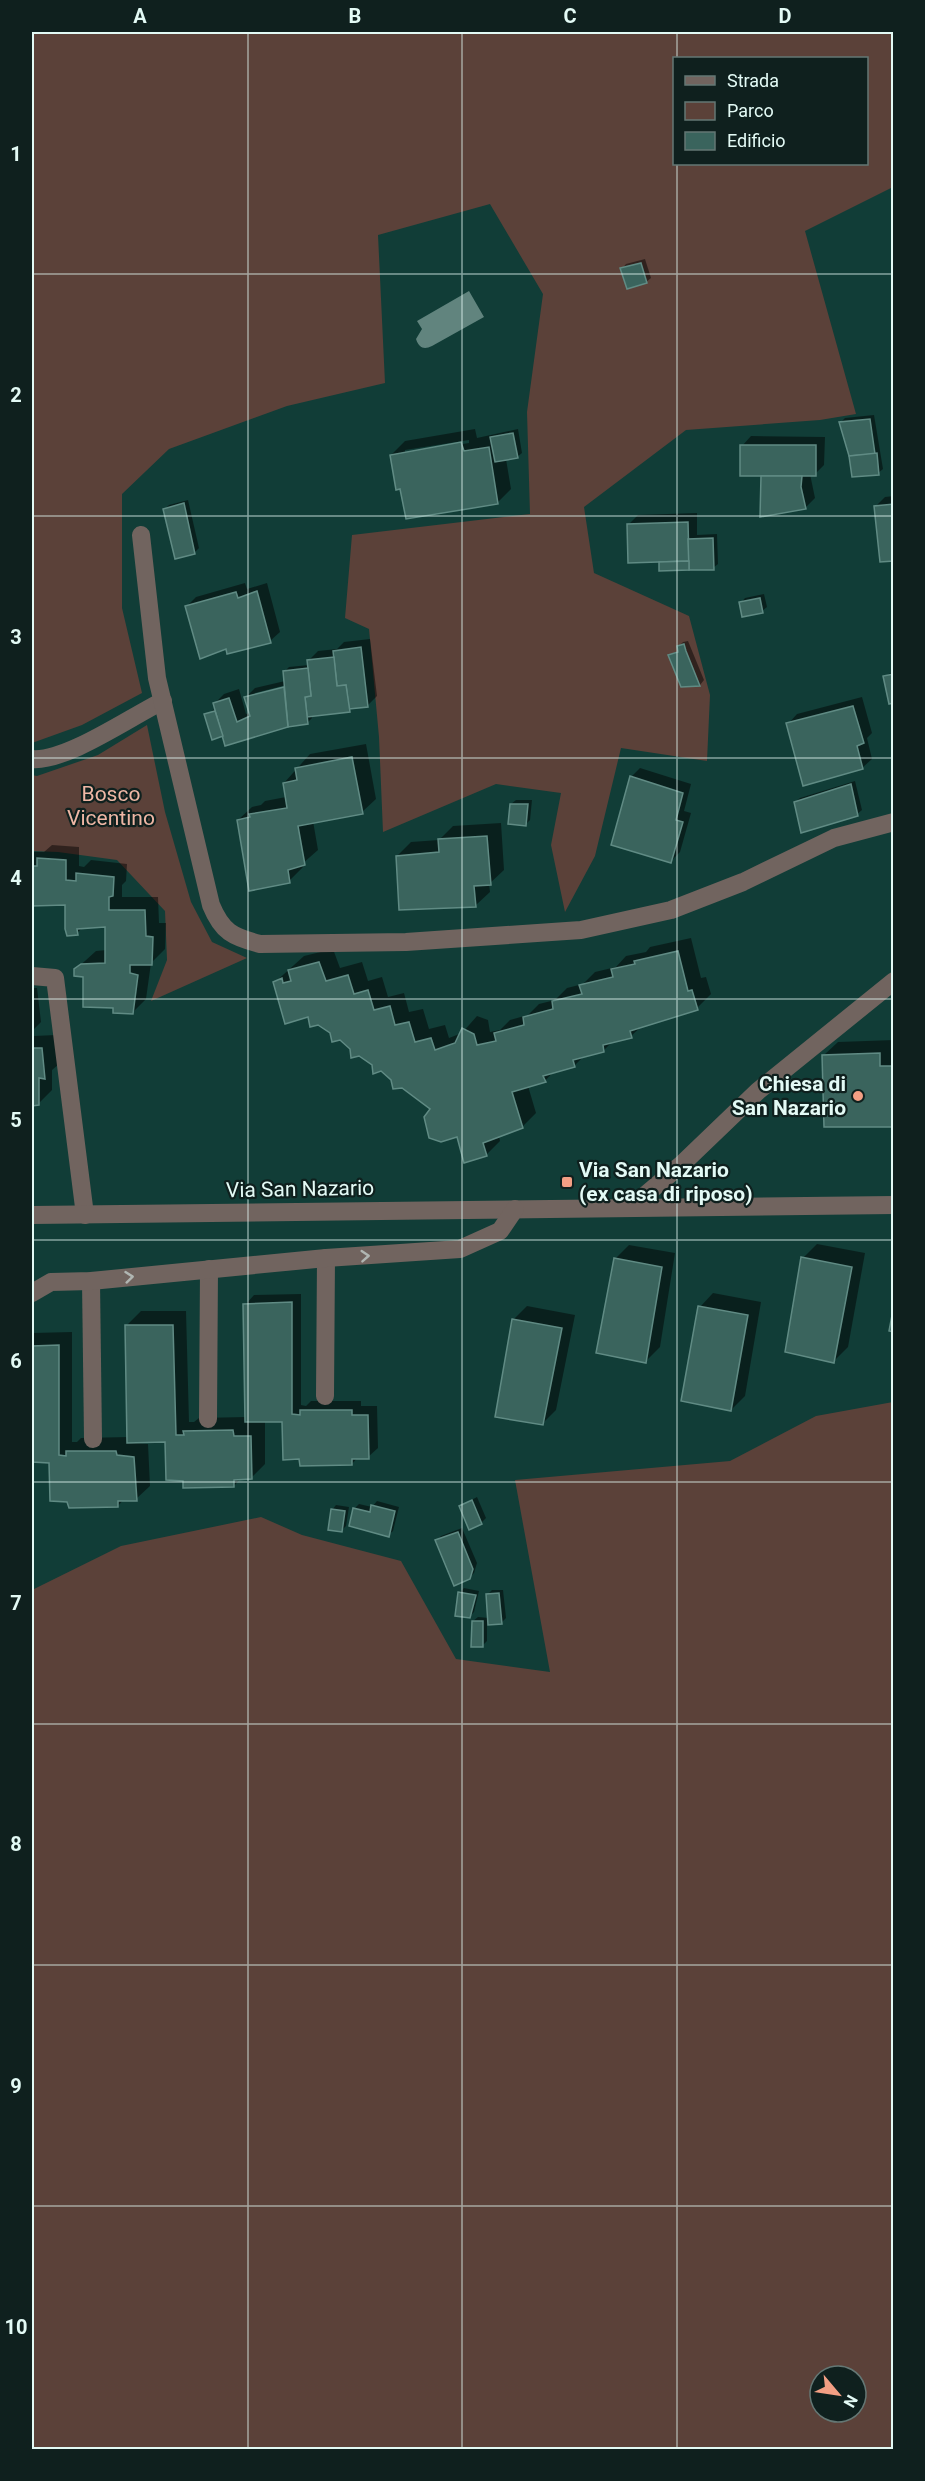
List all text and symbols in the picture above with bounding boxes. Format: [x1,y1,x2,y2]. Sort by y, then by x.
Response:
text: A [133,4,147,28]
text: B [349,4,361,28]
text: C [563,4,577,28]
text: D [779,4,792,28]
legend [673,57,868,165]
text: Strada [727,70,779,91]
text: Parco [727,100,774,121]
text: Edificio [727,130,786,151]
text: 1 [10,142,22,166]
text: 2 [10,383,22,407]
text: 3 [10,625,22,649]
park label: Bosco Vicentino [67,782,155,830]
text: 4 [10,866,22,890]
place label: Chiesa di San Nazario [732,1072,846,1120]
marker: Chiesa di San Nazario [851,1089,865,1103]
text: 5 [10,1108,22,1132]
place label: Via San Nazario (ex casa di riposo) [579,1158,753,1206]
marker: Via San Nazario (ex casa di riposo) [560,1175,574,1189]
street label: Via San Nazario [226,1176,374,1202]
one-way arrow [360,1249,369,1262]
one-way arrow [124,1271,133,1284]
text: 6 [10,1349,22,1373]
text: 7 [10,1591,22,1615]
text: 8 [10,1832,22,1856]
text: 9 [10,2074,22,2098]
text: 10 [5,2315,27,2339]
north arrow [808,2364,868,2424]
text: N [840,2391,862,2411]

